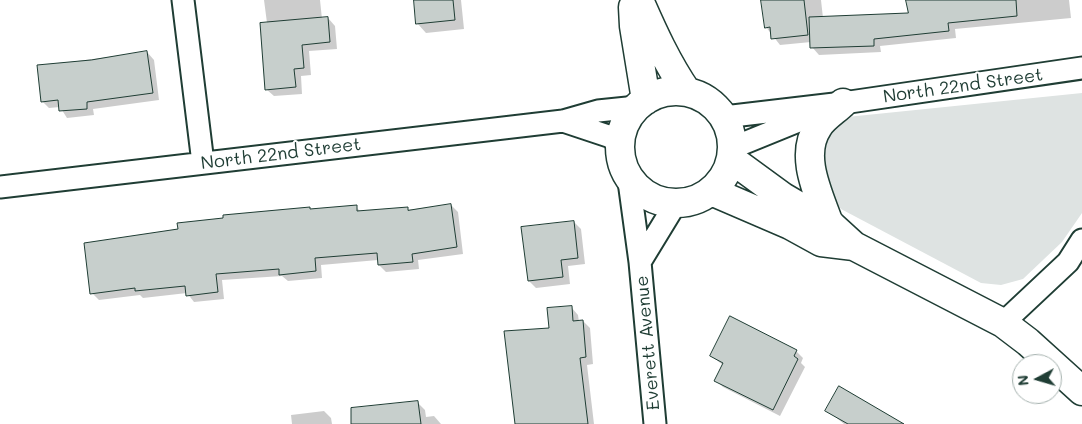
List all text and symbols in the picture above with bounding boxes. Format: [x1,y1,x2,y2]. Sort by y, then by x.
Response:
street label: North 22nd Street [882,64,1044,108]
street label: North 22nd Street [200,133,362,175]
street label: Everett Avenue [631,275,665,411]
north arrow [1012,354,1062,404]
text: N [1013,374,1033,387]

